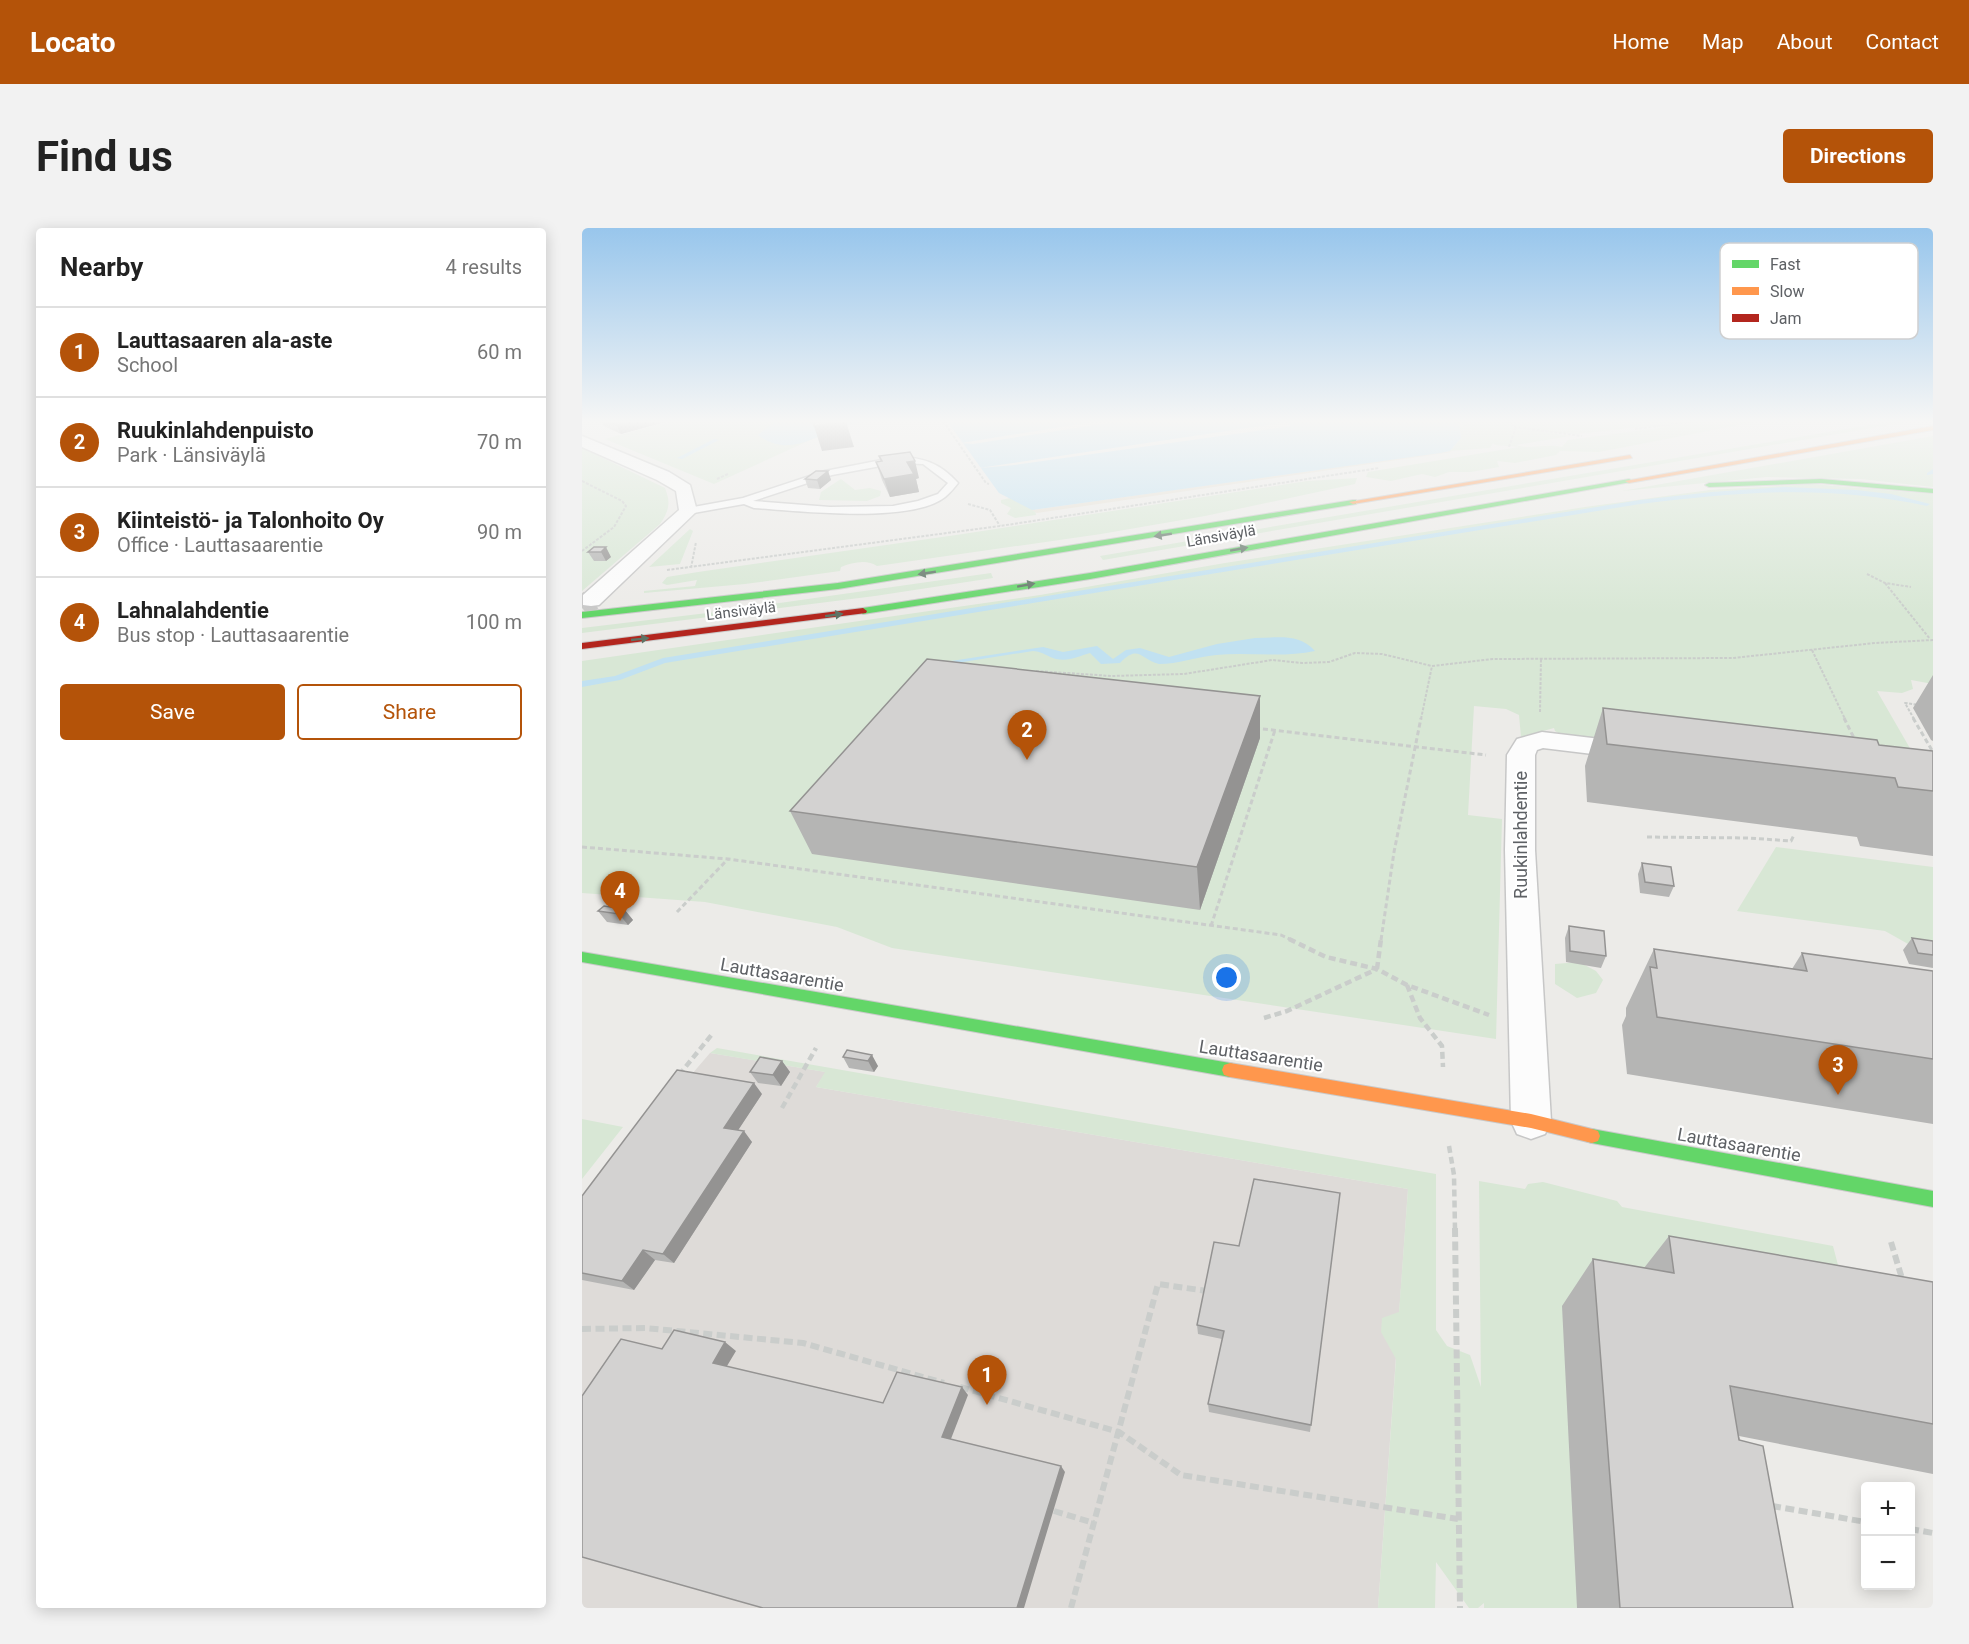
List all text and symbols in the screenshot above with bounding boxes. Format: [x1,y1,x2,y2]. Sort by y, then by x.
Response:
text: Locato [30,26,115,59]
text: Home [1613,30,1669,54]
text: Map [1702,30,1744,54]
text: About [1777,30,1833,54]
text: Contact [1866,30,1939,54]
button: Directions [1783,129,1933,183]
text: Find us [36,132,173,181]
legend [1720,243,1918,339]
text: Nearby [60,252,143,282]
text: 4 results [446,255,522,279]
text: Fast [1770,255,1801,274]
text: Slow [1770,282,1805,301]
text: Jam [1770,309,1802,328]
text: Lauttasaaren ala-aste [117,328,332,353]
text: 1 [74,340,85,364]
text: 60 m [477,340,522,364]
text: School [117,353,178,377]
text: Ruukinlahdenpuisto [117,418,314,443]
text: 2 [74,430,85,454]
text: 70 m [477,430,522,454]
text: Park · Länsiväylä [117,443,266,467]
text: Kiinteistö- ja Talonhoito Oy [117,508,384,533]
text: 3 [74,520,85,544]
text: 90 m [477,520,522,544]
street label: Länsiväylä [1185,521,1257,551]
one-way arrow [1153,531,1172,540]
text: Office · Lauttasaarentie [117,533,323,557]
one-way arrow [1230,544,1249,553]
one-way arrow [917,568,936,577]
one-way arrow [1017,581,1036,590]
text: Lahnalahdentie [117,598,269,623]
street label: Länsiväylä [705,598,777,624]
text: 4 [74,610,85,634]
text: 100 m [466,610,522,634]
one-way arrow [824,611,843,620]
text: Bus stop · Lauttasaarentie [117,623,349,647]
one-way arrow [631,635,650,644]
button: Save [60,684,285,740]
button: Share [297,684,522,740]
pin: 2 [1008,710,1046,760]
street label: Ruukinlahdentie [1510,771,1531,899]
pin: 4 [600,872,639,921]
street label: Lauttasaarentie [719,953,845,996]
your location [1212,963,1241,992]
street label: Lauttasaarentie [1198,1035,1324,1076]
pin: 3 [1818,1046,1858,1095]
street label: Lauttasaarentie [1676,1123,1802,1166]
pin: 1 [968,1356,1006,1405]
map controls [1861,1482,1915,1590]
button: + [1861,1482,1915,1536]
button: − [1861,1536,1915,1590]

